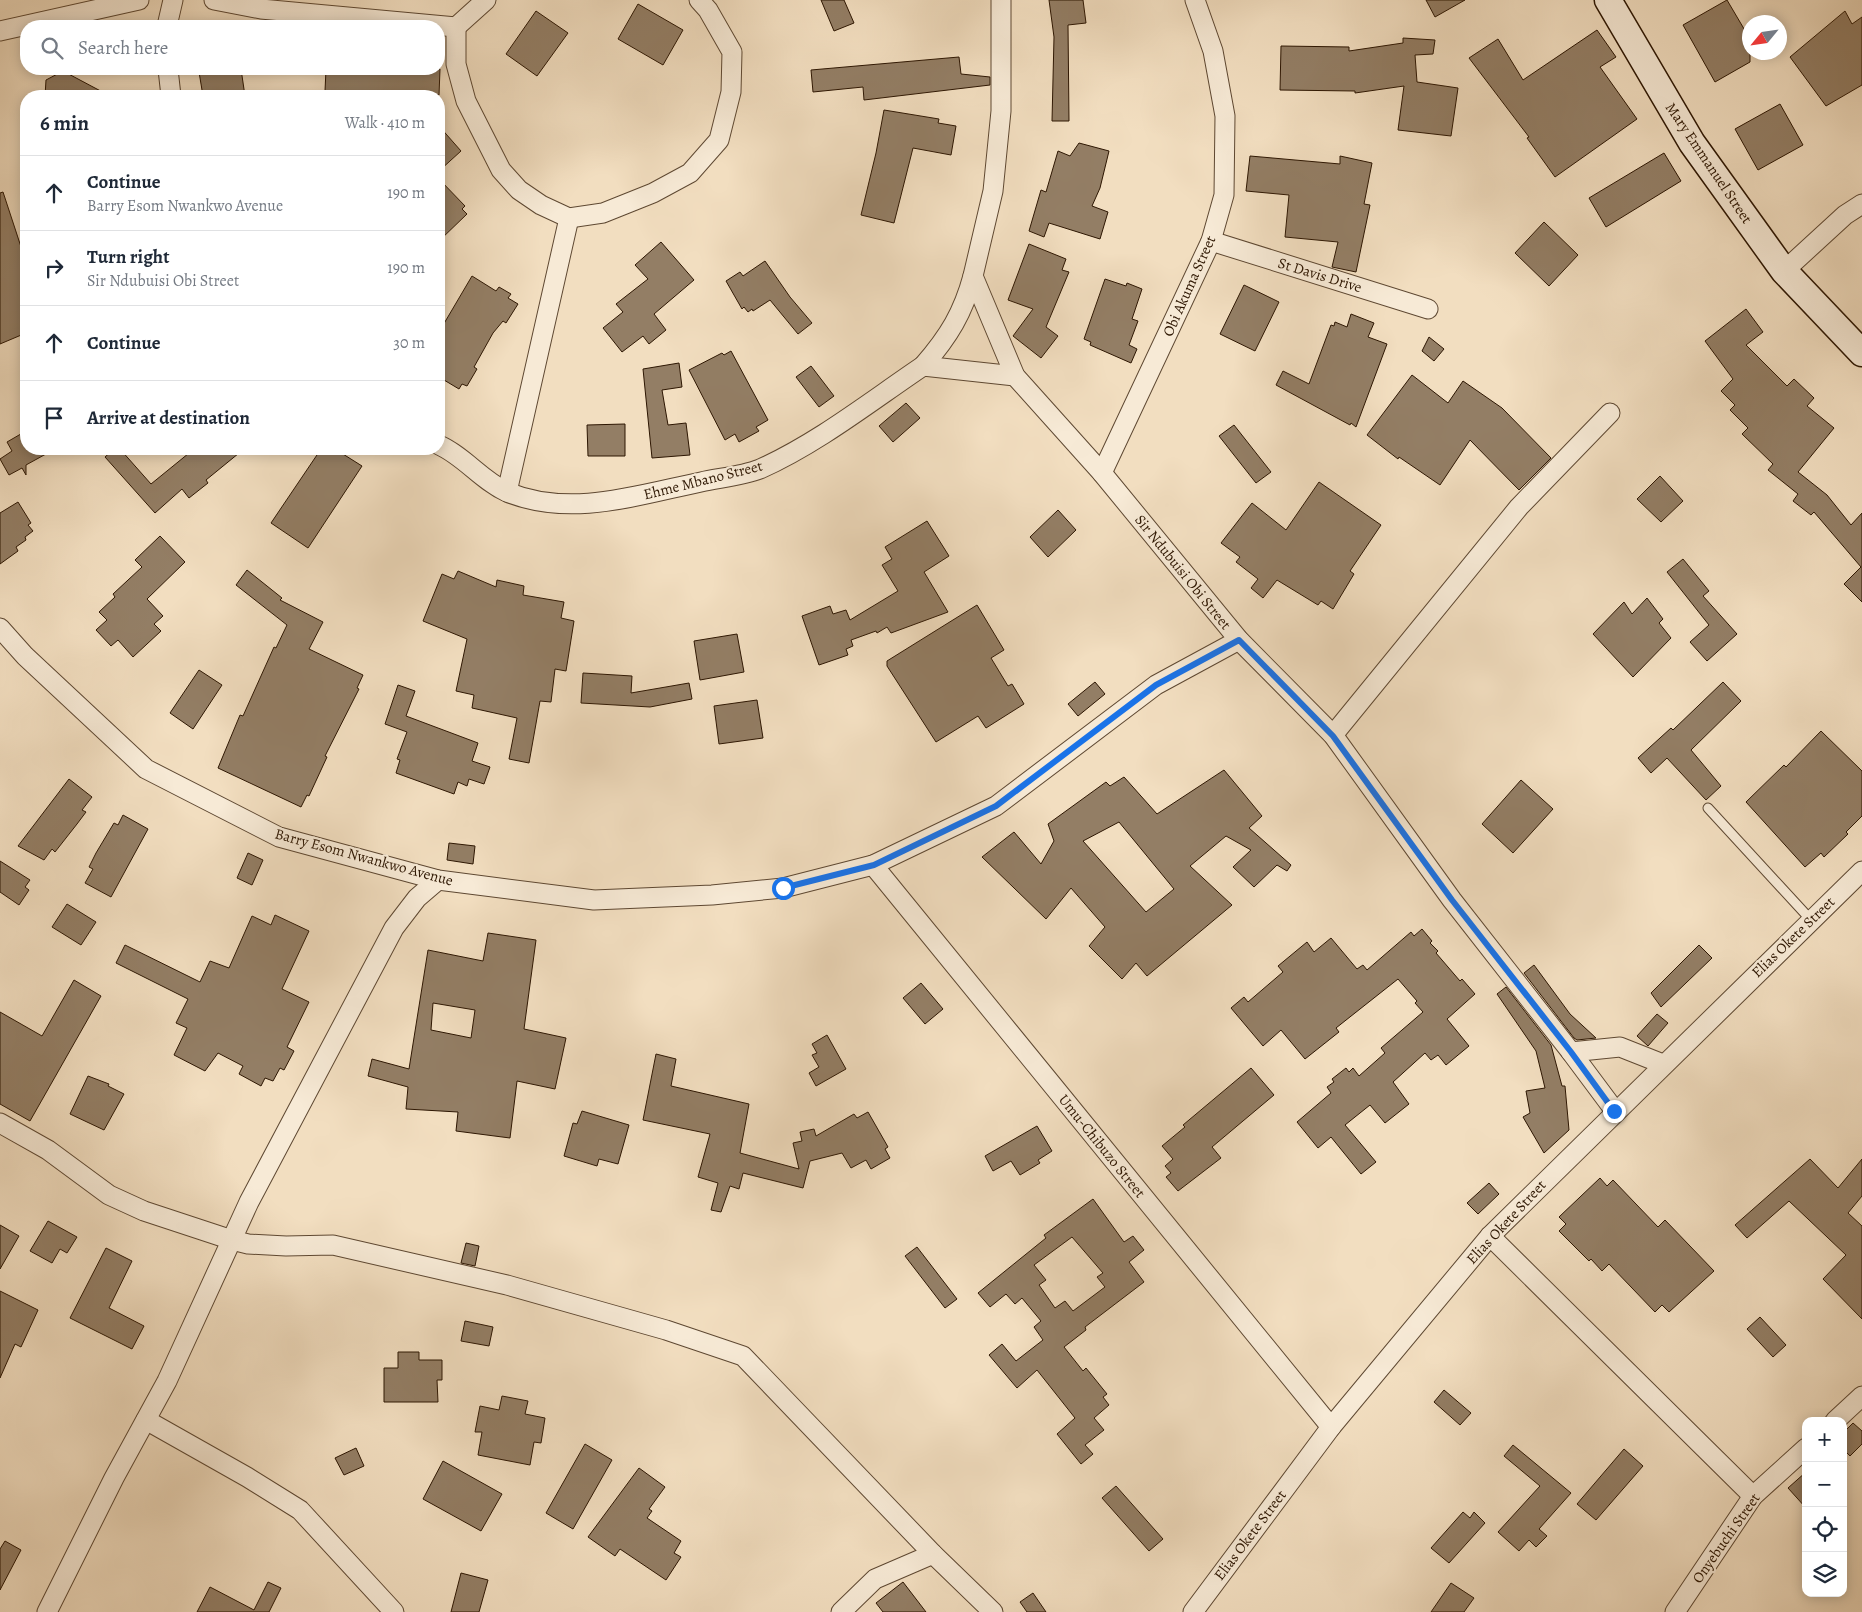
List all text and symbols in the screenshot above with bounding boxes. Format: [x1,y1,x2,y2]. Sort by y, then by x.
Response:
north arrow [1742,15,1787,60]
search box [20,20,445,75]
icon: search [38,34,66,62]
text: Search here [78,35,168,61]
street label: Mary Emmanuel Street [1661,98,1757,228]
text: 6 min [40,109,89,137]
text: Walk · 410 m [345,112,425,134]
text: Continue [87,169,161,195]
icon: ahead [40,179,68,207]
text: 190 m [387,182,425,204]
text: Barry Esom Nwankwo Avenue [87,195,283,217]
street label: Obi Akuma Street [1158,232,1220,340]
text: Turn right [87,244,169,270]
street label: St Davis Drive [1276,253,1365,297]
icon: right [40,254,68,282]
text: 190 m [387,257,425,279]
text: Sir Ndubuisi Obi Street [87,270,239,292]
icon: ahead [40,329,68,357]
text: Continue [87,330,161,356]
text: 30 m [393,332,425,354]
icon: arrive [40,404,68,432]
text: Arrive at destination [87,405,250,431]
street label: Ehme Mbano Street [641,456,765,504]
street label: Sir Ndubuisi Obi Street [1130,510,1236,634]
street label: Barry Esom Nwankwo Avenue [273,824,456,891]
route start [772,877,795,900]
street label: Elias Okete Street [1747,892,1839,982]
street label: Umu-Chibuzo Street [1054,1090,1150,1202]
route end [1603,1100,1626,1123]
street label: Elias Okete Street [1462,1175,1550,1269]
map controls [1802,1417,1847,1597]
button: + [1802,1417,1847,1462]
button: − [1802,1462,1847,1507]
street label: Elias Okete Street [1209,1486,1291,1584]
street label: Onyebuchi Street [1687,1489,1765,1587]
button: locate [1802,1507,1847,1552]
button: layers [1802,1552,1847,1597]

